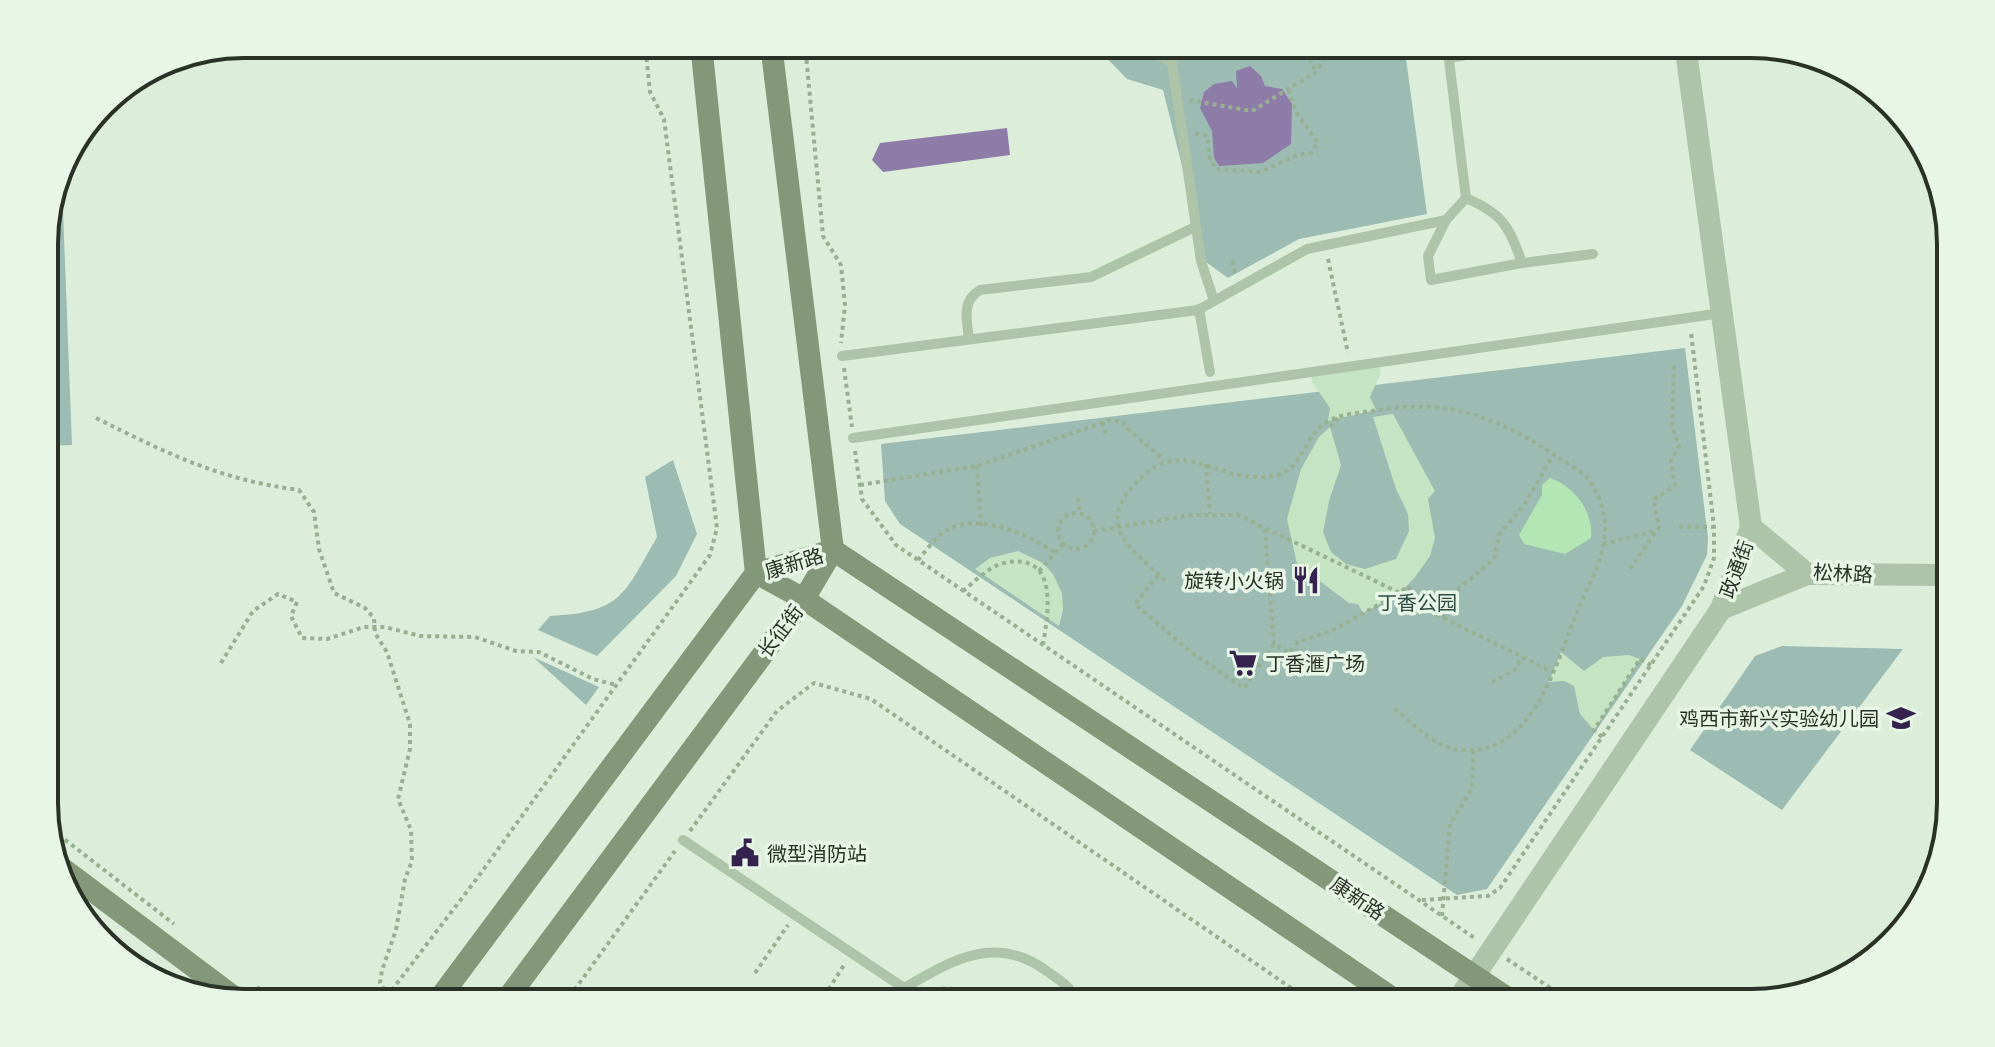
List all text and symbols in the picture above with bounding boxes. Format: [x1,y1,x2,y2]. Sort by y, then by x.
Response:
street label: 政通街 [1714,537,1758,601]
street label: 康新路 [762,542,826,584]
street label: 松林路 [1812,559,1874,587]
restaurant icon: 旋转小火锅 [1291,565,1321,595]
place label: 旋转小火锅 [1184,568,1284,593]
park label: 丁香公园 [1377,590,1457,615]
street label: 长征街 [752,600,808,662]
supermarket icon: 丁香滙广场 [1228,648,1258,678]
place label: 丁香滙广场 [1265,651,1365,676]
school or university icon: 鸡西市新兴实验幼儿园 [1886,703,1916,733]
place label: 鸡西市新兴实验幼儿园 [1679,706,1879,731]
public building icon: 微型消防站 [730,838,760,868]
place label: 微型消防站 [767,841,867,866]
street label: 康新路 [1326,871,1390,925]

